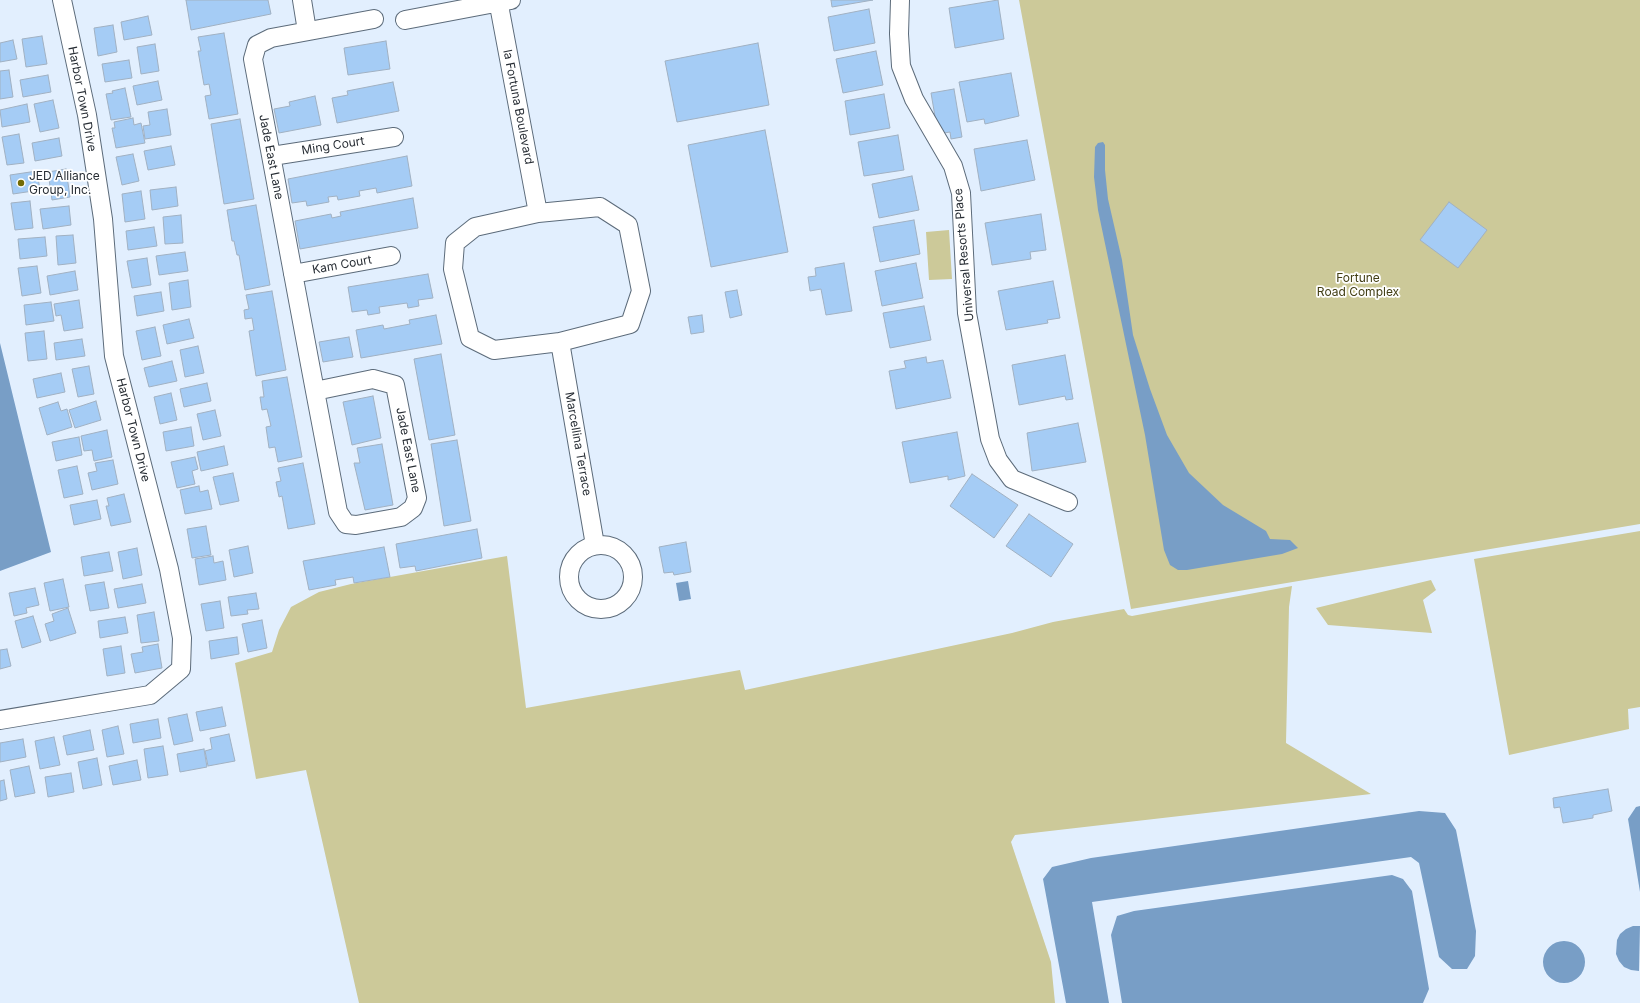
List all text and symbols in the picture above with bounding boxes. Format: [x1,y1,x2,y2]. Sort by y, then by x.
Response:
street label: Harbor Town Drive [65,45,99,153]
street label: la Fortuna Boulevard [500,48,536,166]
street label: Jade East Lane [256,113,286,201]
street label: Ming Court [301,134,365,158]
place label: JED Alliance Group, Inc. [29,169,100,197]
marker: JED Alliance Group, Inc. [16,178,26,188]
street label: Universal Resorts Place [951,188,977,322]
street label: Kam Court [311,253,373,277]
park label: Fortune Road Complex [1317,271,1399,299]
street label: Harbor Town Drive [113,377,153,483]
street label: Marcellina Terrace [562,391,594,497]
street label: Jade East Lane [393,406,423,494]

